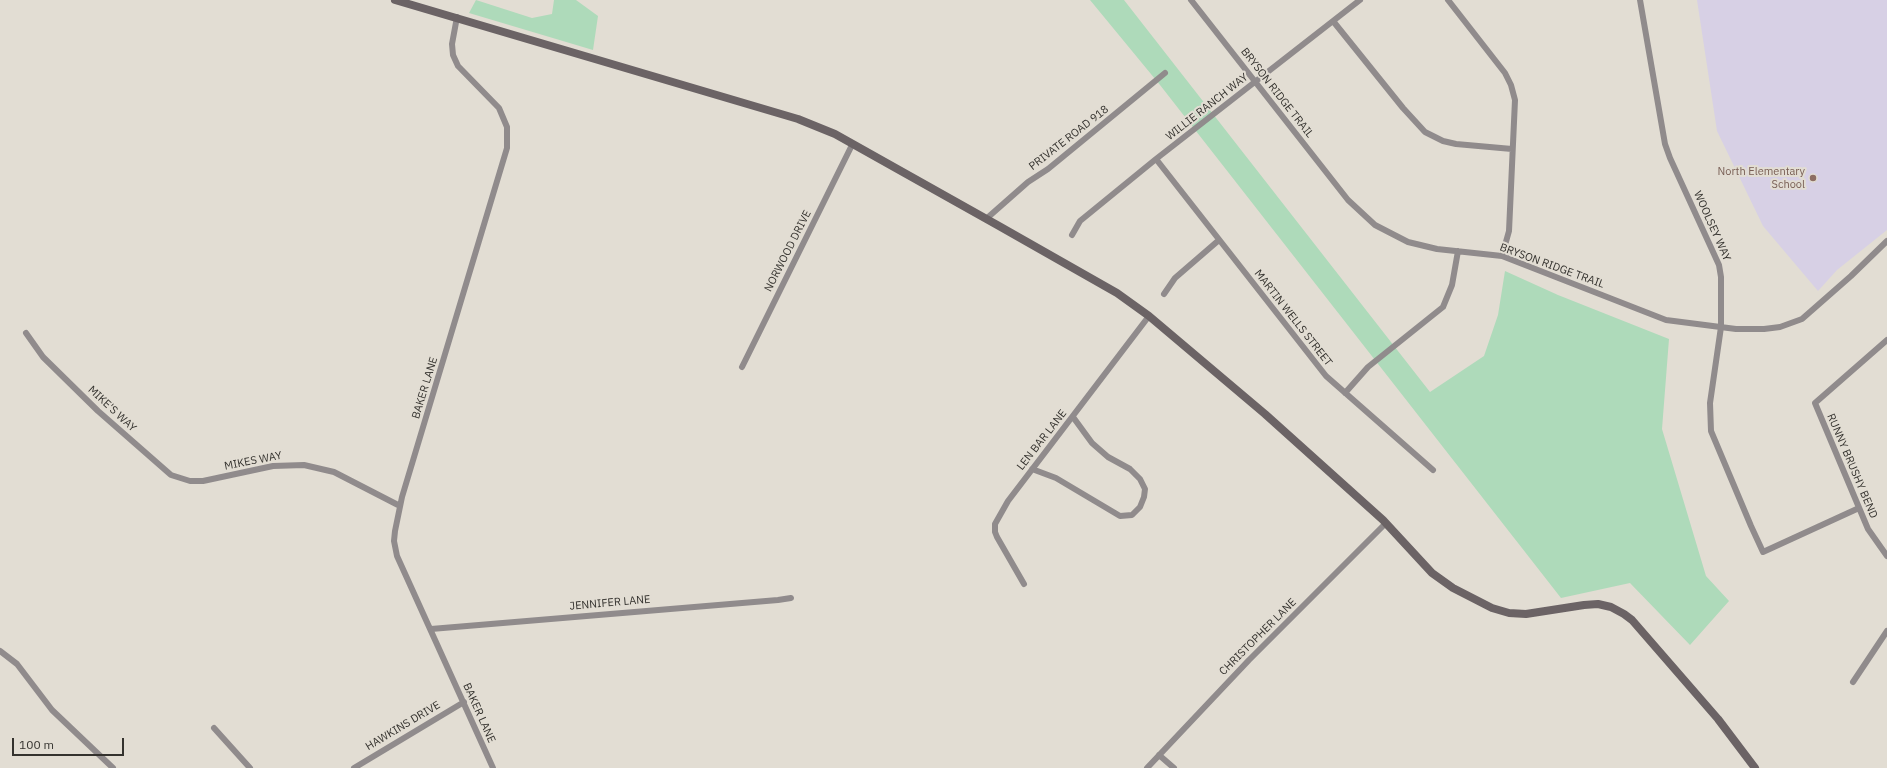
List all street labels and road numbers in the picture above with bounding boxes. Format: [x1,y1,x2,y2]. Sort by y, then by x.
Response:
street label: BRYSON RIDGE TRAIL [1238,45,1316,141]
street label: WILLIE RANCH WAY [1163,71,1251,143]
street label: PRIVATE ROAD 918 [1027,103,1111,173]
street label: WOOLSEY WAY [1691,189,1733,263]
street label: NORWOOD DRIVE [762,208,814,294]
street label: BRYSON RIDGE TRAIL [1498,241,1606,291]
street label: MARTIN WELLS STREET [1251,267,1335,369]
street label: BAKER LANE [409,355,441,421]
street label: MIKE'S WAY [85,383,139,435]
street label: LEN BAR LANE [1014,407,1070,473]
street label: RUNNY BRUSHY BEND [1824,412,1880,520]
street label: MIKES WAY [223,449,283,473]
street label: JENNIFER LANE [569,593,651,613]
street label: CHRISTOPHER LANE [1217,596,1299,678]
street label: BAKER LANE [460,681,498,745]
street label: HAWKINS DRIVE [363,699,443,753]

